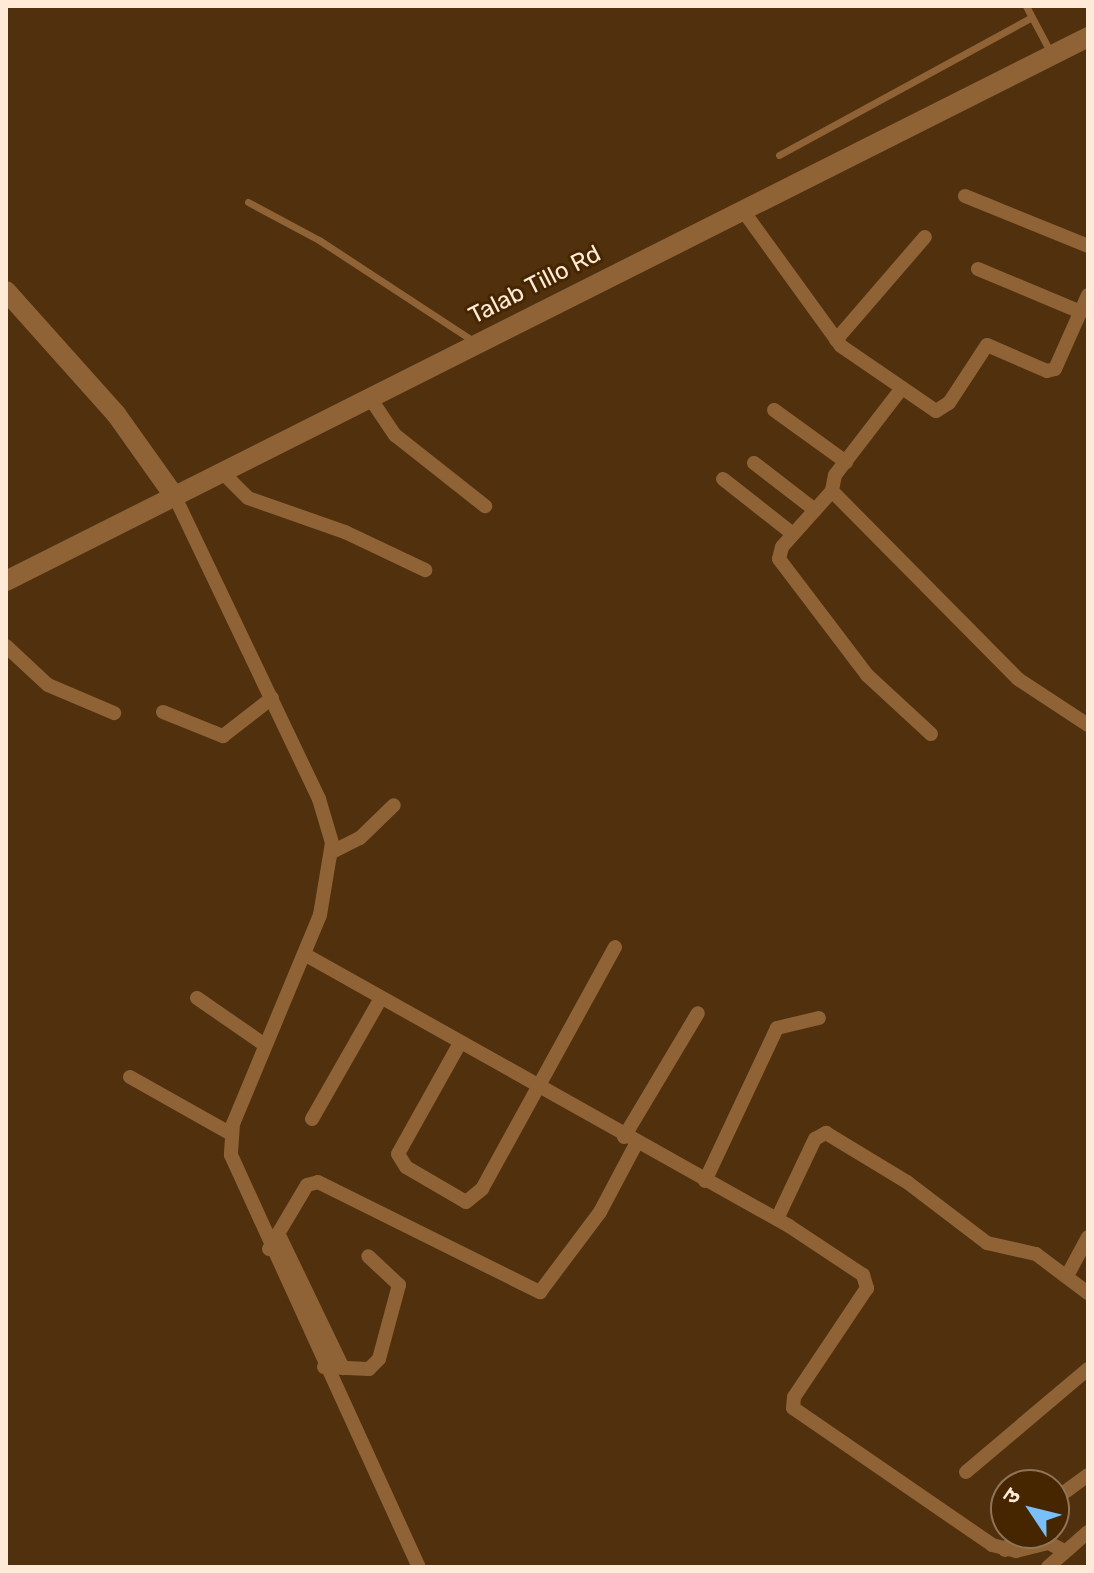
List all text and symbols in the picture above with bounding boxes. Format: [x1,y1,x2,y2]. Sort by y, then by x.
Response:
street label: Talab Tillo Rd [464,239,606,331]
north arrow [990,1469,1070,1549]
text: उ [997,1483,1026,1509]

